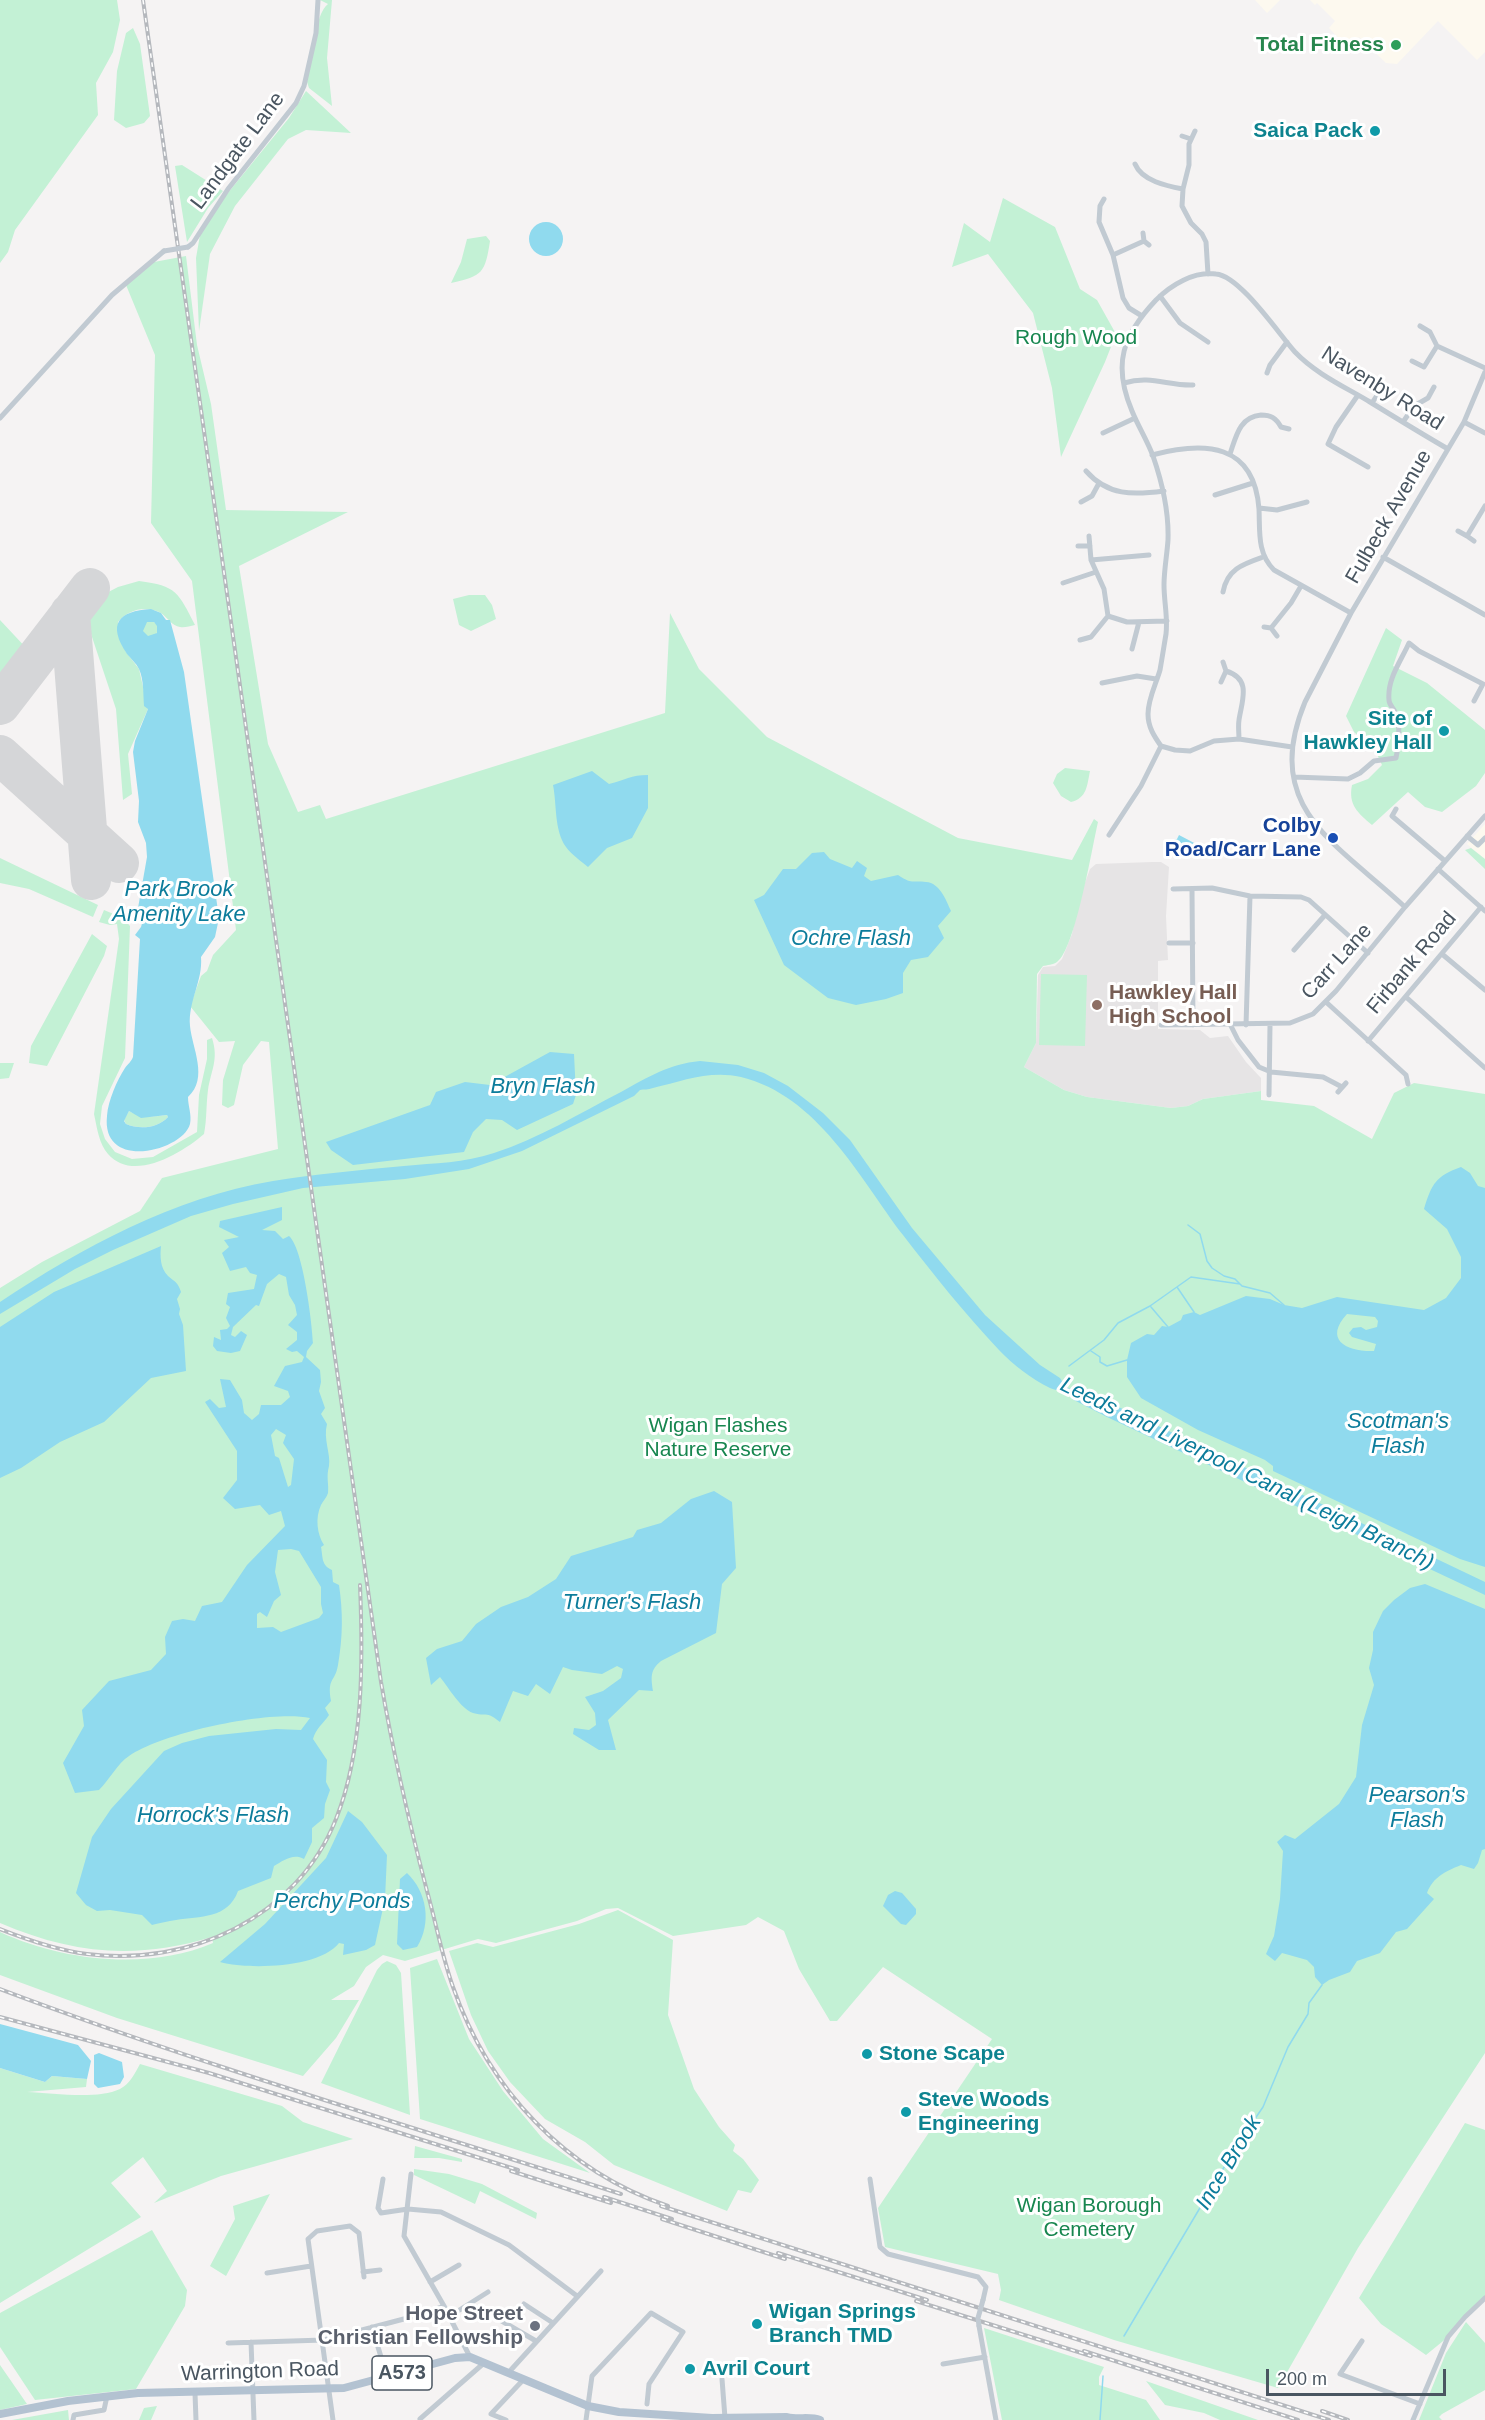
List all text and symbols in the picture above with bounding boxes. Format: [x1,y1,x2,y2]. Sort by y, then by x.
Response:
place label: Total Fitness [1256,32,1384,58]
marker: Total Fitness [1389,38,1403,52]
street label: Landgate Lane [186,87,290,215]
place label: Saica Pack [1253,118,1363,144]
marker: Saica Pack [1368,124,1382,138]
park label: Rough Wood [1015,325,1137,351]
street label: Navenby Road [1316,342,1448,436]
street label: Fulbeck Avenue [1341,446,1437,588]
place label: Site of Hawkley Hall [1304,706,1432,756]
marker: Site of Hawkley Hall [1437,724,1451,738]
place label: Colby Road/Carr Lane [1165,813,1321,863]
marker: Colby Road/Carr Lane [1326,831,1340,845]
water label: Park Brook Amenity Lake [112,877,246,928]
street label: Firbank Road [1362,907,1462,1019]
street label: Carr Lane [1296,919,1378,1005]
water label: Ochre Flash [791,926,911,952]
place label: Hawkley Hall High School [1109,980,1237,1030]
marker: Hawkley Hall High School [1090,998,1104,1012]
water label: Bryn Flash [490,1074,596,1100]
water label: Leeds and Liverpool Canal (Leigh Branch) [1056,1372,1438,1576]
water label: Scotman's Flash [1347,1409,1449,1460]
park label: Wigan Flashes Nature Reserve [644,1413,792,1463]
water label: Turner's Flash [563,1590,701,1616]
water label: Pearson's Flash [1368,1783,1466,1834]
water label: Horrock's Flash [137,1803,289,1829]
water label: Perchy Ponds [274,1889,410,1915]
place label: Stone Scape [879,2041,1005,2067]
marker: Stone Scape [860,2047,874,2061]
place label: Steve Woods Engineering [918,2087,1049,2137]
marker: Steve Woods Engineering [899,2105,913,2119]
water label: Ince Brook [1191,2111,1267,2215]
park label: Wigan Borough Cemetery [1017,2193,1161,2243]
place label: Wigan Springs Branch TMD [769,2299,916,2349]
place label: Hope Street Christian Fellowship [318,2301,523,2351]
marker: Wigan Springs Branch TMD [750,2317,764,2331]
marker: Hope Street Christian Fellowship [528,2319,542,2333]
road number: A573 [372,2356,432,2390]
place label: Avril Court [702,2356,810,2382]
street label: Warrington Road [181,2357,339,2387]
scale bar [1269,2357,1449,2395]
marker: Avril Court [683,2362,697,2376]
text: 200 m [1277,2369,1327,2389]

